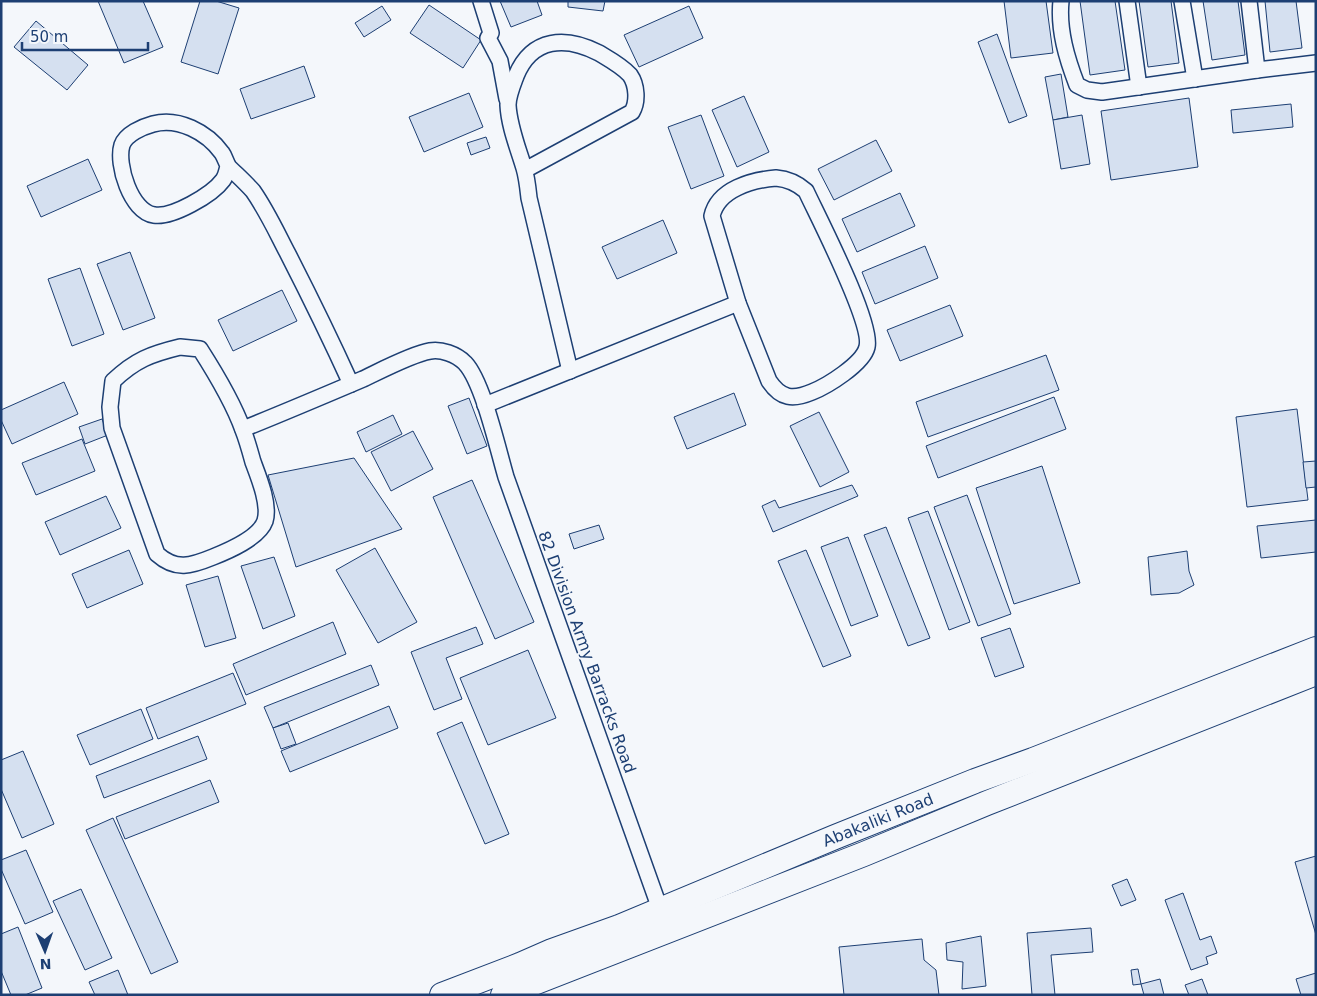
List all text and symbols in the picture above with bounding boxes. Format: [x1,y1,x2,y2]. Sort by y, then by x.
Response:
scale bar [22,20,149,52]
text: 50 m [30,28,68,46]
street label: 82 Division Army Barracks Road [534,528,640,776]
street label: Abakaliki Road [820,789,936,851]
north arrow [20,926,70,976]
text: N [39,956,52,972]

